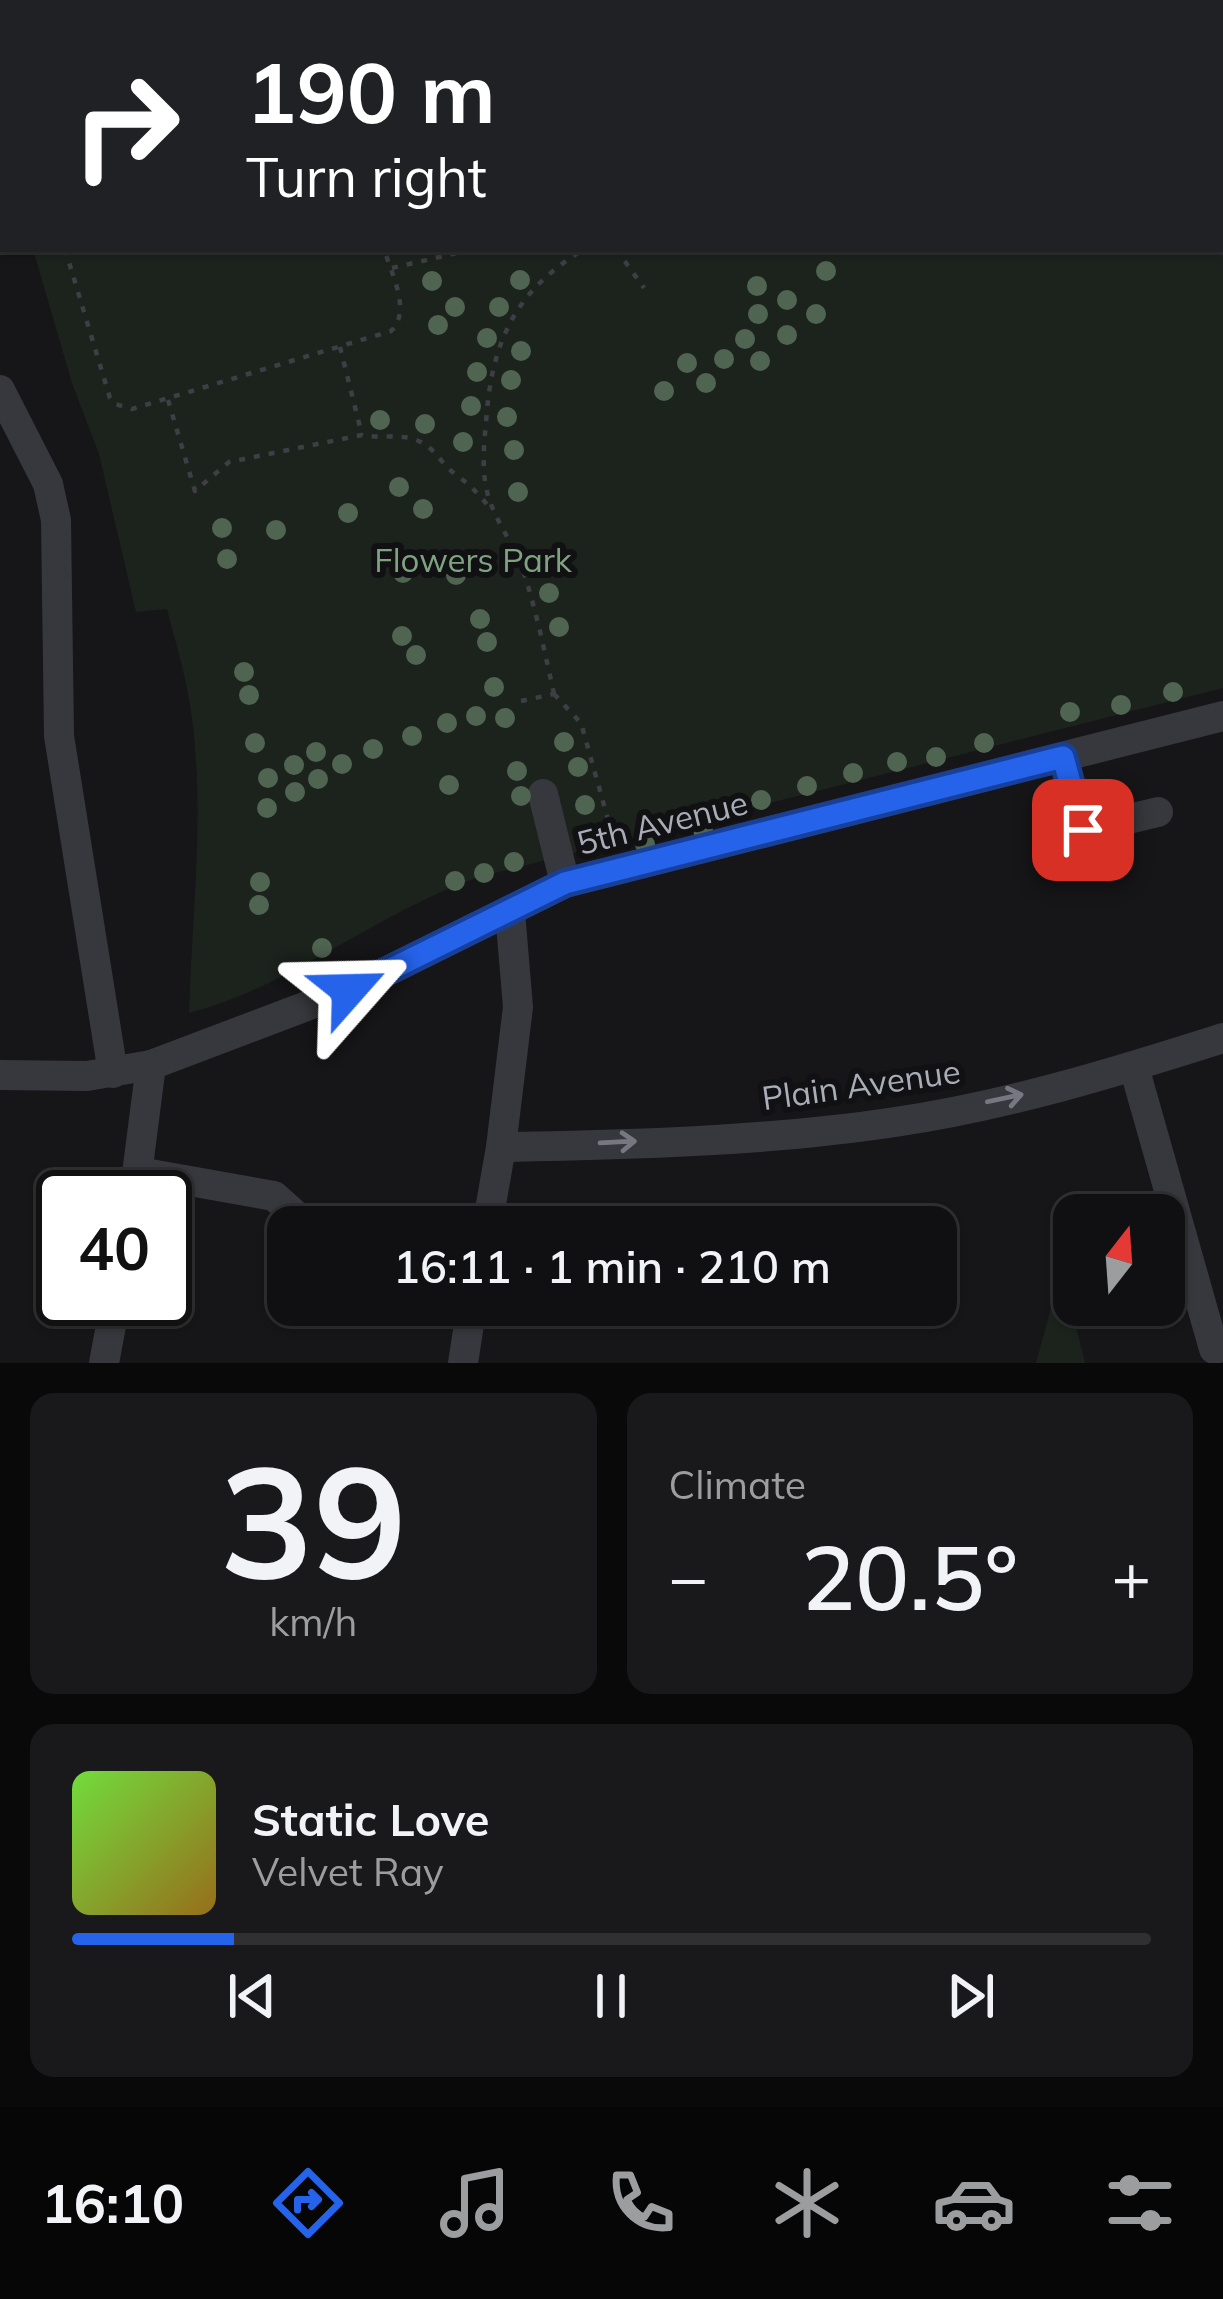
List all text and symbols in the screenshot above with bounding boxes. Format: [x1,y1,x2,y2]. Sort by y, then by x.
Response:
text: 190 m [246,39,496,144]
icon: right [48,48,204,204]
text: Turn right [246,143,487,211]
park label: Flowers Park [374,539,573,580]
pin [1032,779,1134,881]
street label: 5th Avenue [573,781,751,863]
icon: arrive [1050,797,1116,863]
position arrow [286,927,412,1053]
street label: Plain Avenue [759,1050,963,1118]
one-way arrow [985,1086,1023,1109]
one-way arrow [598,1131,637,1154]
speed limit sign: 40 [36,1170,192,1326]
north arrow [1053,1194,1185,1326]
map controls [1053,1194,1185,1326]
text: 16:11 · 1 min · 210 m [393,1238,831,1294]
text: 39 [220,1421,407,1617]
text: Climate [669,1460,806,1509]
text: 20.5° [801,1520,1018,1633]
text: − [669,1535,708,1618]
text: + [1111,1535,1151,1618]
text: km/h [269,1597,357,1646]
text: Static Love [252,1791,489,1847]
text: Velvet Ray [252,1847,444,1896]
icon: previous [219,1963,285,2029]
icon: pause [578,1963,644,2029]
icon: next [938,1963,1004,2029]
icon: directions [266,2161,350,2245]
icon: music [433,2161,517,2245]
icon: phone [599,2161,683,2245]
icon: climate [765,2161,849,2245]
icon: car [932,2161,1016,2245]
icon: filters [1098,2161,1182,2245]
text: 16:10 [41,2169,184,2237]

